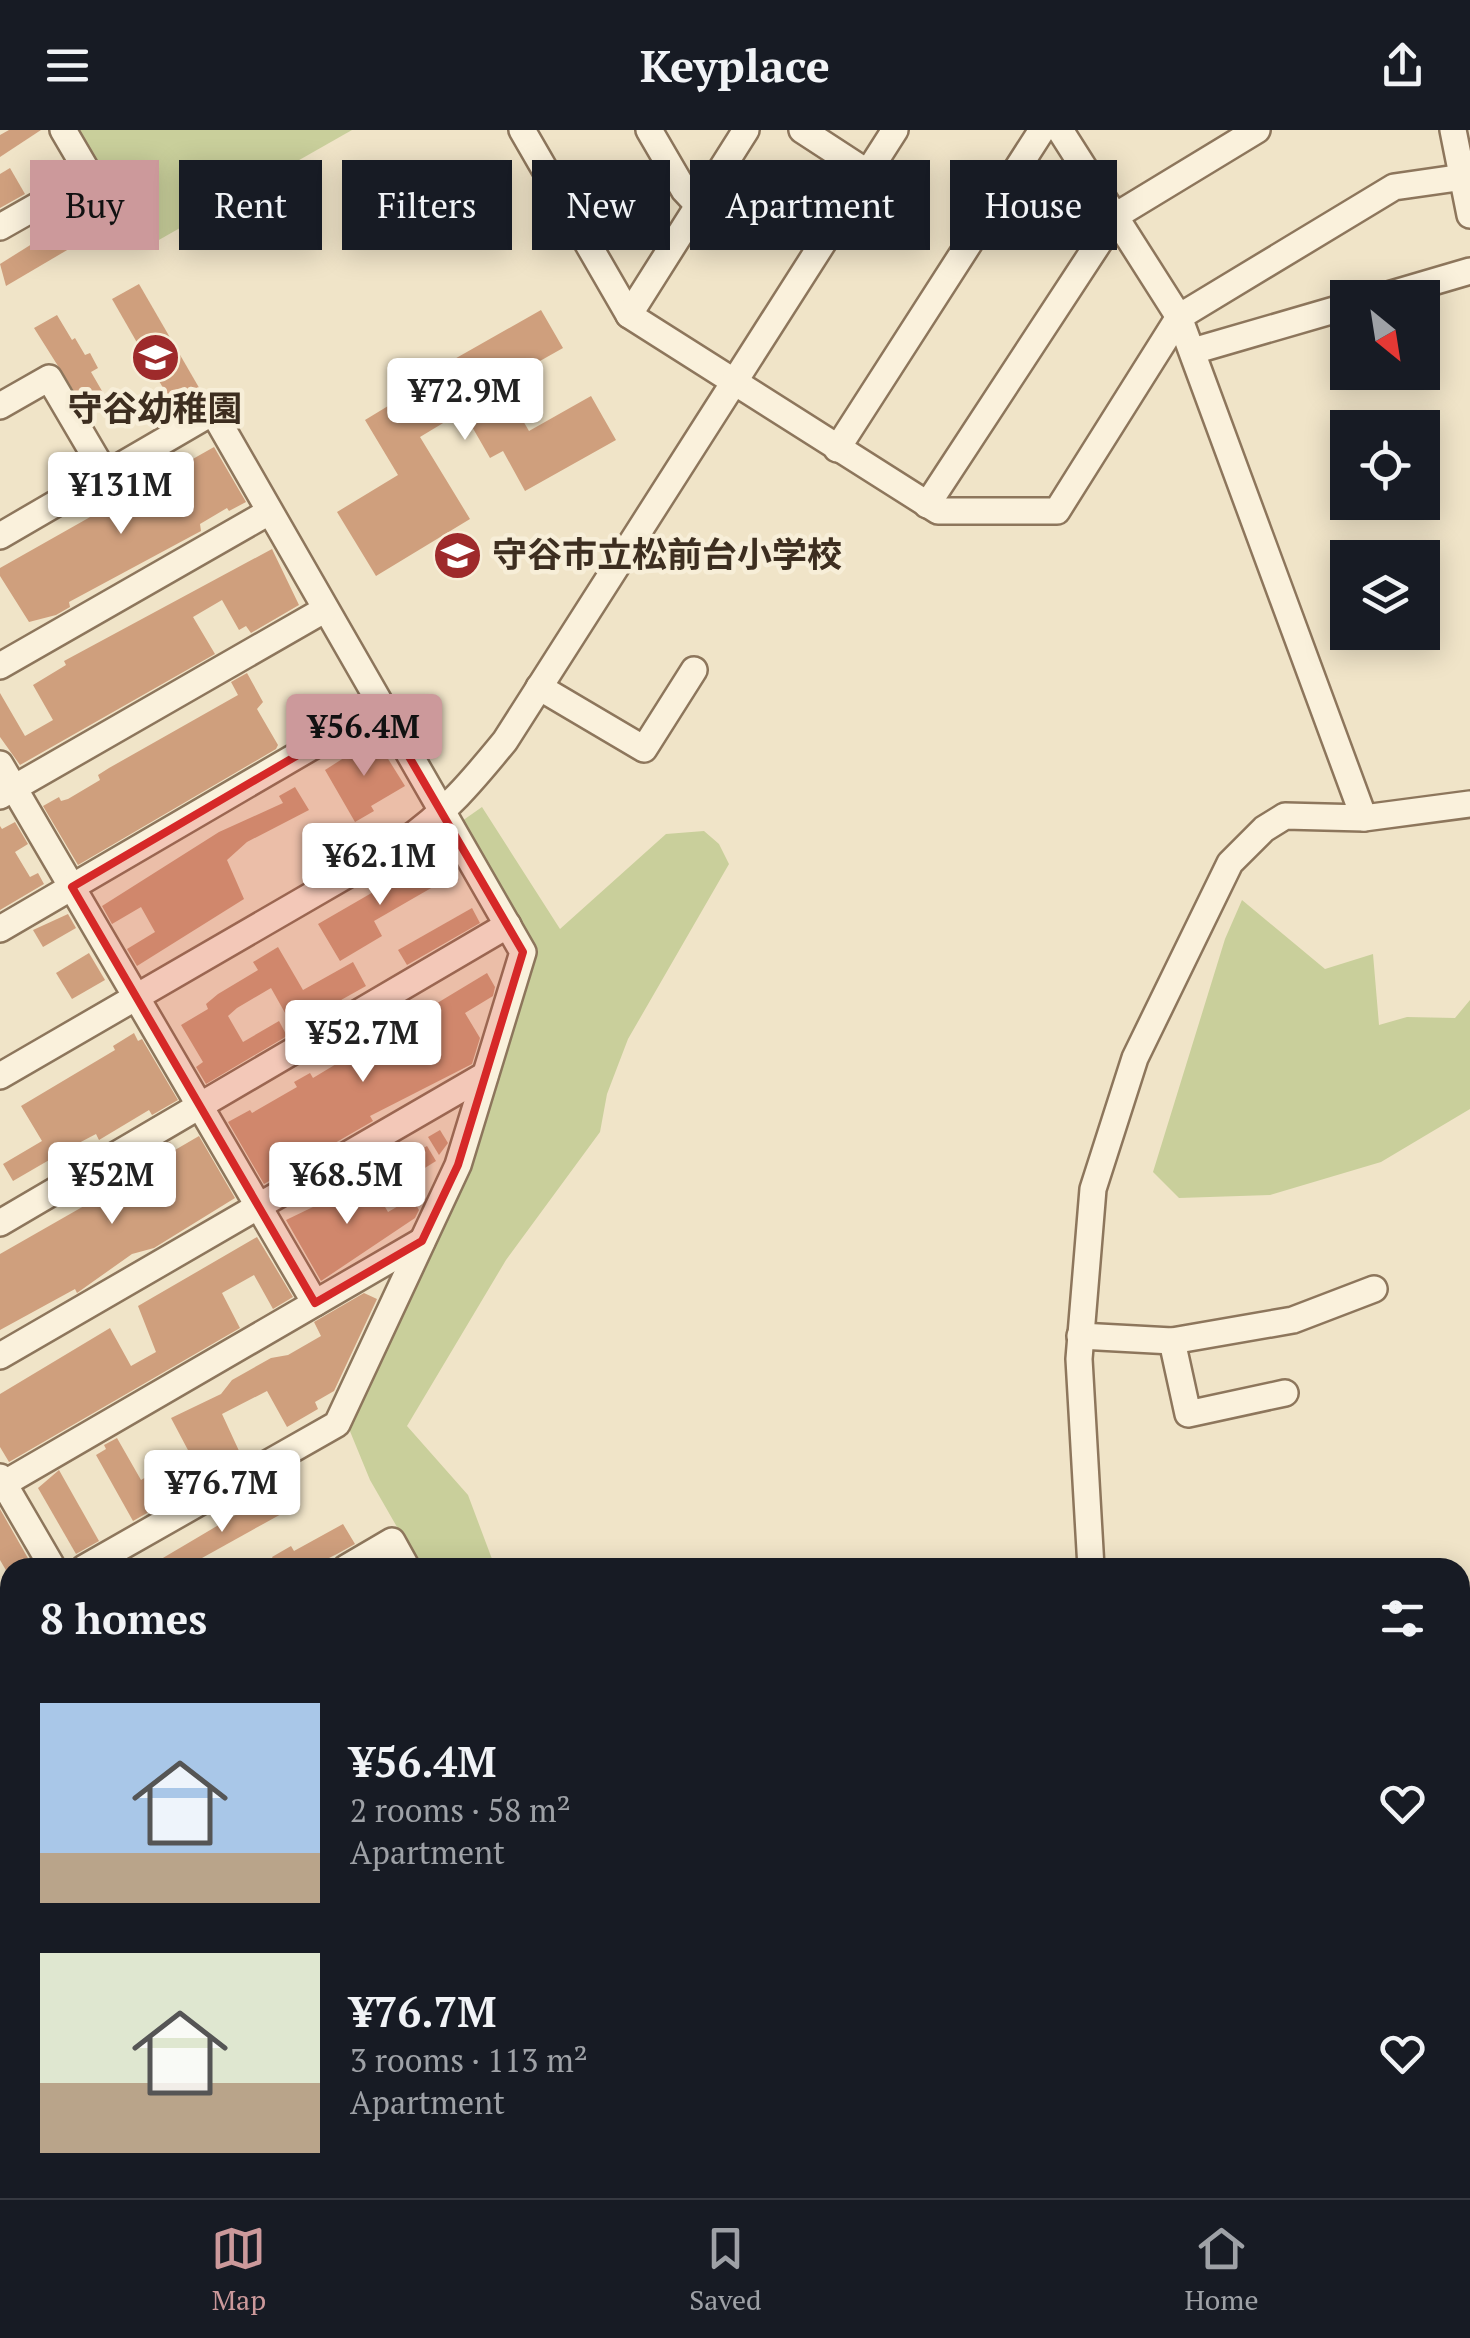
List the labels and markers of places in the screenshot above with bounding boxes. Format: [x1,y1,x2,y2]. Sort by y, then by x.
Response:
school or university icon: 守谷幼稚園 [129,331,181,383]
pin: ¥72.9M [384,358,546,443]
place label: 守谷幼稚園 [67,385,243,431]
pin: ¥131M [51,452,191,537]
school or university icon: 守谷市立松前台小学校 [431,529,483,581]
place label: 守谷市立松前台小学校 [492,531,842,577]
pin: ¥56.4M [283,694,445,779]
pin: ¥62.1M [299,823,461,908]
pin: ¥52.7M [282,1000,444,1085]
pin: ¥52M [53,1142,171,1227]
pin: ¥68.5M [266,1142,428,1227]
pin: ¥76.7M [141,1450,303,1535]

